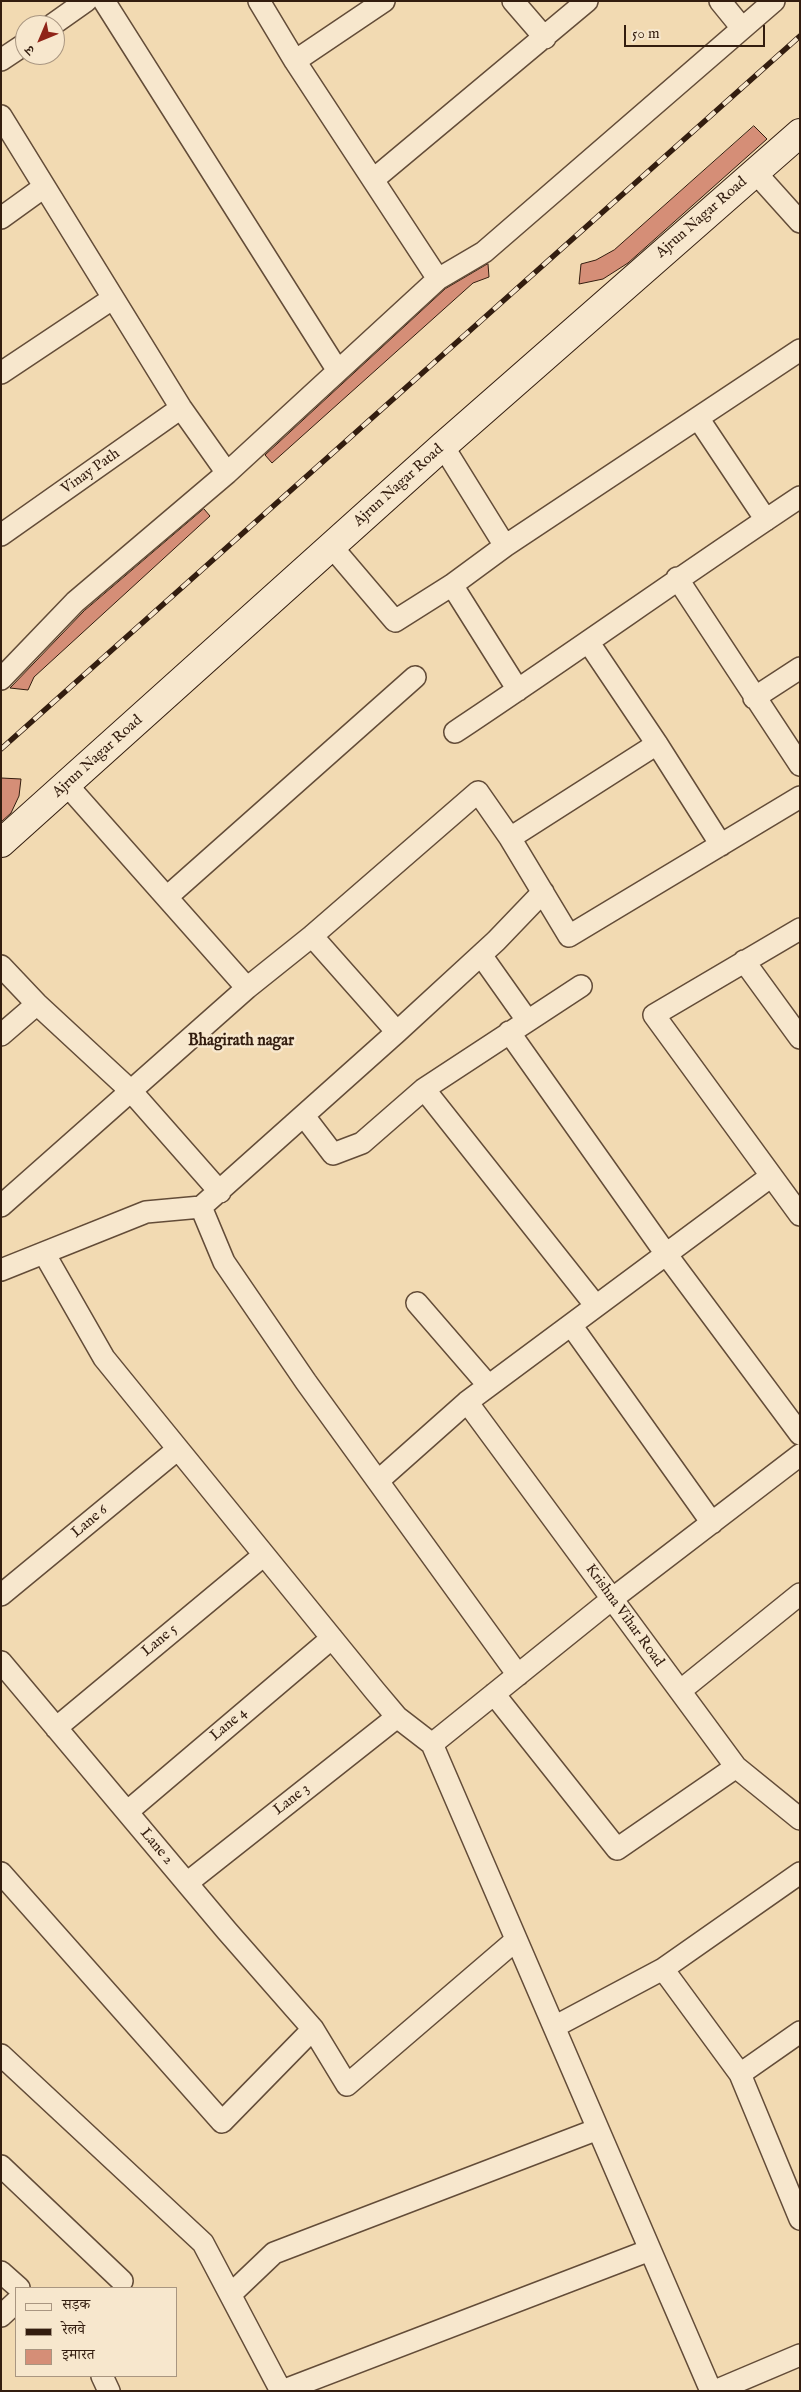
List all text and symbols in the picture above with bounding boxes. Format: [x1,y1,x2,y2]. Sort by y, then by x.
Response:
north arrow [15,15,65,65]
scale bar [626,15,767,47]
text: 50 m [632,24,660,43]
text: उ [21,41,39,59]
street label: Ajrun Nagar Road [653,174,751,262]
street label: Ajrun Nagar Road [350,441,448,531]
street label: Vinay Path [58,445,124,499]
street label: Ajrun Nagar Road [49,712,147,802]
district label: Bhagirath nagar [188,1032,294,1052]
street label: Lane 6 [68,1502,112,1542]
street label: Krishna Vihar Road [581,1561,667,1671]
street label: Lane 5 [139,1621,181,1661]
street label: Lane 4 [207,1704,251,1746]
street label: Lane 3 [270,1780,314,1820]
street label: Lane 2 [135,1825,177,1869]
legend [15,2287,178,2377]
text: सड़क [62,2295,90,2314]
text: रेलवे [62,2320,85,2339]
text: इमारत [62,2345,95,2364]

